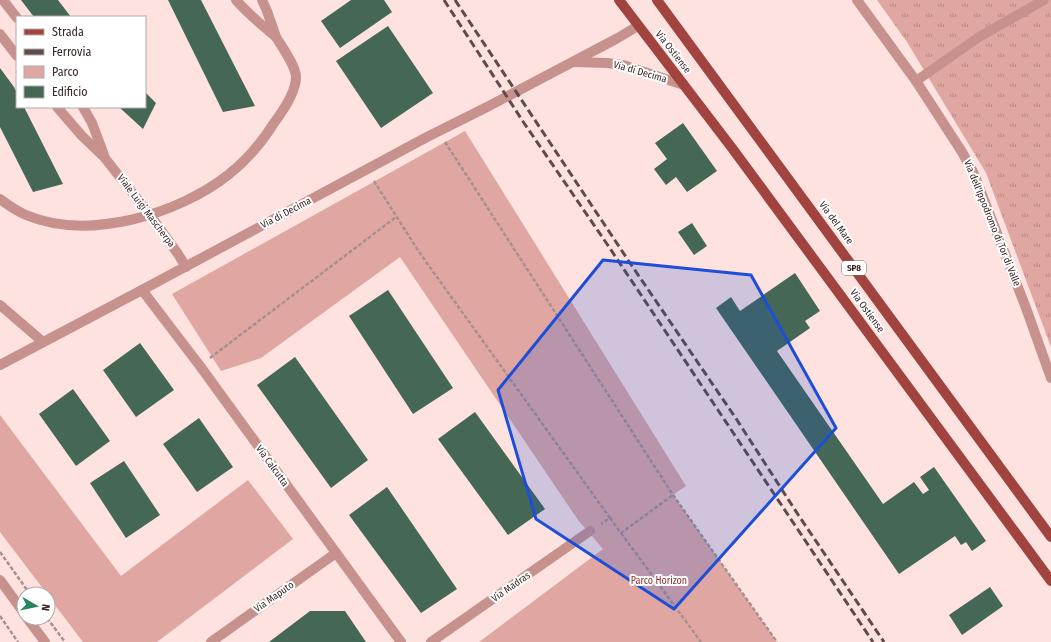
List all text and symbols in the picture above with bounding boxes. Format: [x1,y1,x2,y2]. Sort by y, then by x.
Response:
legend [16,16,146,108]
text: Strada [52,25,84,39]
street label: Via Ostiense [653,28,693,76]
text: Ferrovia [52,45,91,59]
street label: Via di Decima [612,59,668,85]
text: Parco [52,65,79,79]
text: Edificio [52,85,88,99]
street label: Via dell'Ippodromo di Tor di Valle [961,158,1023,288]
street label: Viale Luigi Mascherpa [115,172,177,250]
street label: Via di Decima [259,195,313,231]
street label: Via del Mare [816,199,856,247]
road number: SP8 [842,261,866,275]
street label: Via Ostiense [847,287,887,335]
street label: Via Calcutta [253,443,291,489]
street label: Via Madras [489,569,533,605]
park label: Parco Horizon [631,575,687,587]
street label: Via Maputo [252,579,296,615]
north arrow [16,586,56,626]
text: N [38,603,52,612]

